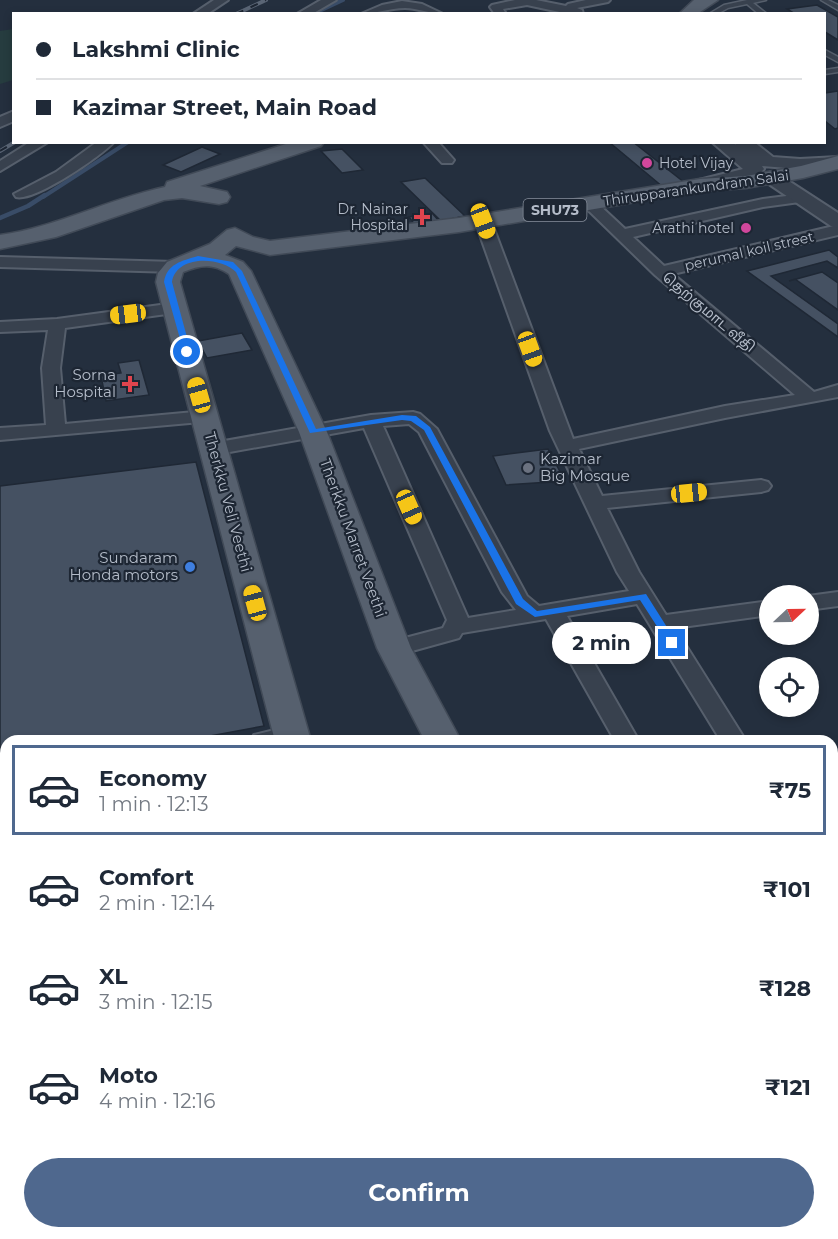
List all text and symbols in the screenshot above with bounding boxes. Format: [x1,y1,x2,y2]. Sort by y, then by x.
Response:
text: Lakshmi Clinic [72,36,240,63]
text: Kazimar Street, Main Road [72,94,377,121]
place label: Hotel Vijay [659,154,734,172]
marker: Hotel Vijay [640,156,654,170]
street label: Thirupparankundram Salai [602,166,790,210]
road number: SHU73 [524,199,586,221]
place label: Dr. Nainar Hospital [338,200,408,234]
car [468,201,498,241]
marker: Dr. Nainar Hospital [413,208,431,226]
place label: Arathi hotel [652,219,734,237]
marker: Arathi hotel [739,221,753,235]
street label: perumal koil street [683,227,816,275]
street label: தெற்குமாட வீதி [658,268,759,357]
car [109,303,147,325]
car [515,329,545,369]
route start [173,338,200,365]
place label: Sorna Hospital [54,365,116,401]
marker: Sorna Hospital [121,375,139,393]
car [185,375,213,415]
street label: Therkku Veli Veethi [201,430,256,574]
place label: Kazimar Big Mosque [540,449,630,485]
street label: Therkku Marret Veethi [316,456,391,620]
marker: Kazimar Big Mosque [521,461,535,475]
car [670,482,708,504]
car [393,487,425,527]
place label: Sundaram Honda motors [69,548,178,584]
marker: Sundaram Honda motors [183,560,197,574]
car [242,583,268,623]
north arrow [759,585,819,645]
map controls [759,585,819,717]
callout: 2 min [552,622,651,664]
route end [658,629,685,656]
text: 2 min [572,631,631,655]
button: locate [759,657,819,717]
icon: car [27,763,81,817]
text: Economy [99,765,207,792]
text: ₹75 [769,777,811,804]
text: 1 min · 12:13 [99,792,208,816]
icon: car [27,862,81,916]
text: Comfort [99,864,194,891]
text: ₹101 [763,876,811,903]
text: 2 min · 12:14 [99,891,215,915]
icon: car [27,961,81,1015]
text: XL [99,963,128,990]
text: ₹128 [759,975,811,1002]
text: 3 min · 12:15 [99,990,213,1014]
icon: car [27,1060,81,1114]
text: Moto [99,1062,158,1089]
text: ₹121 [765,1074,811,1101]
text: 4 min · 12:16 [99,1089,215,1113]
button: Confirm [24,1158,814,1227]

